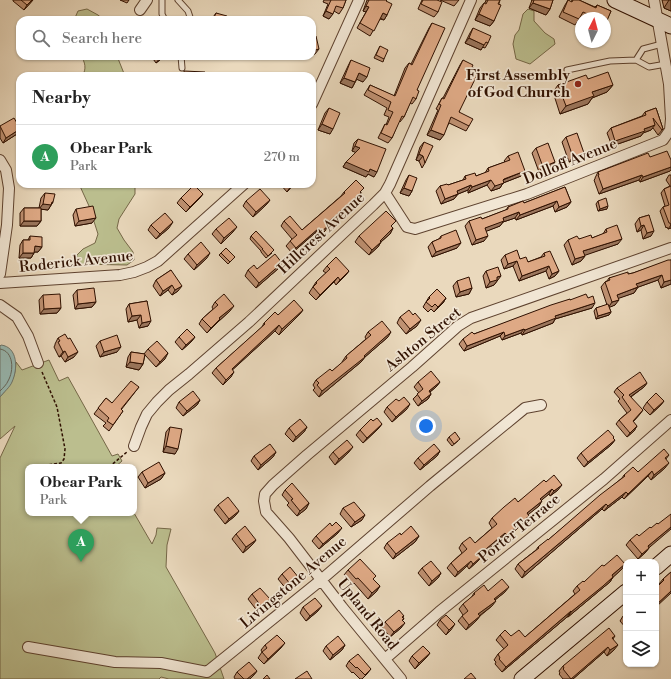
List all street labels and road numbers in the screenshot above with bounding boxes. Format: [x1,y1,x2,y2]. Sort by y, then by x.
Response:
street label: Dolloff Avenue [521,134,620,189]
street label: Hillcrest Avenue [274,188,369,278]
street label: Roderick Avenue [18,246,134,277]
street label: Ashton Street [381,303,466,376]
street label: Porter Terrace [475,490,564,567]
street label: Livingstone Avenue [236,532,350,633]
street label: Upland Road [333,575,403,654]

